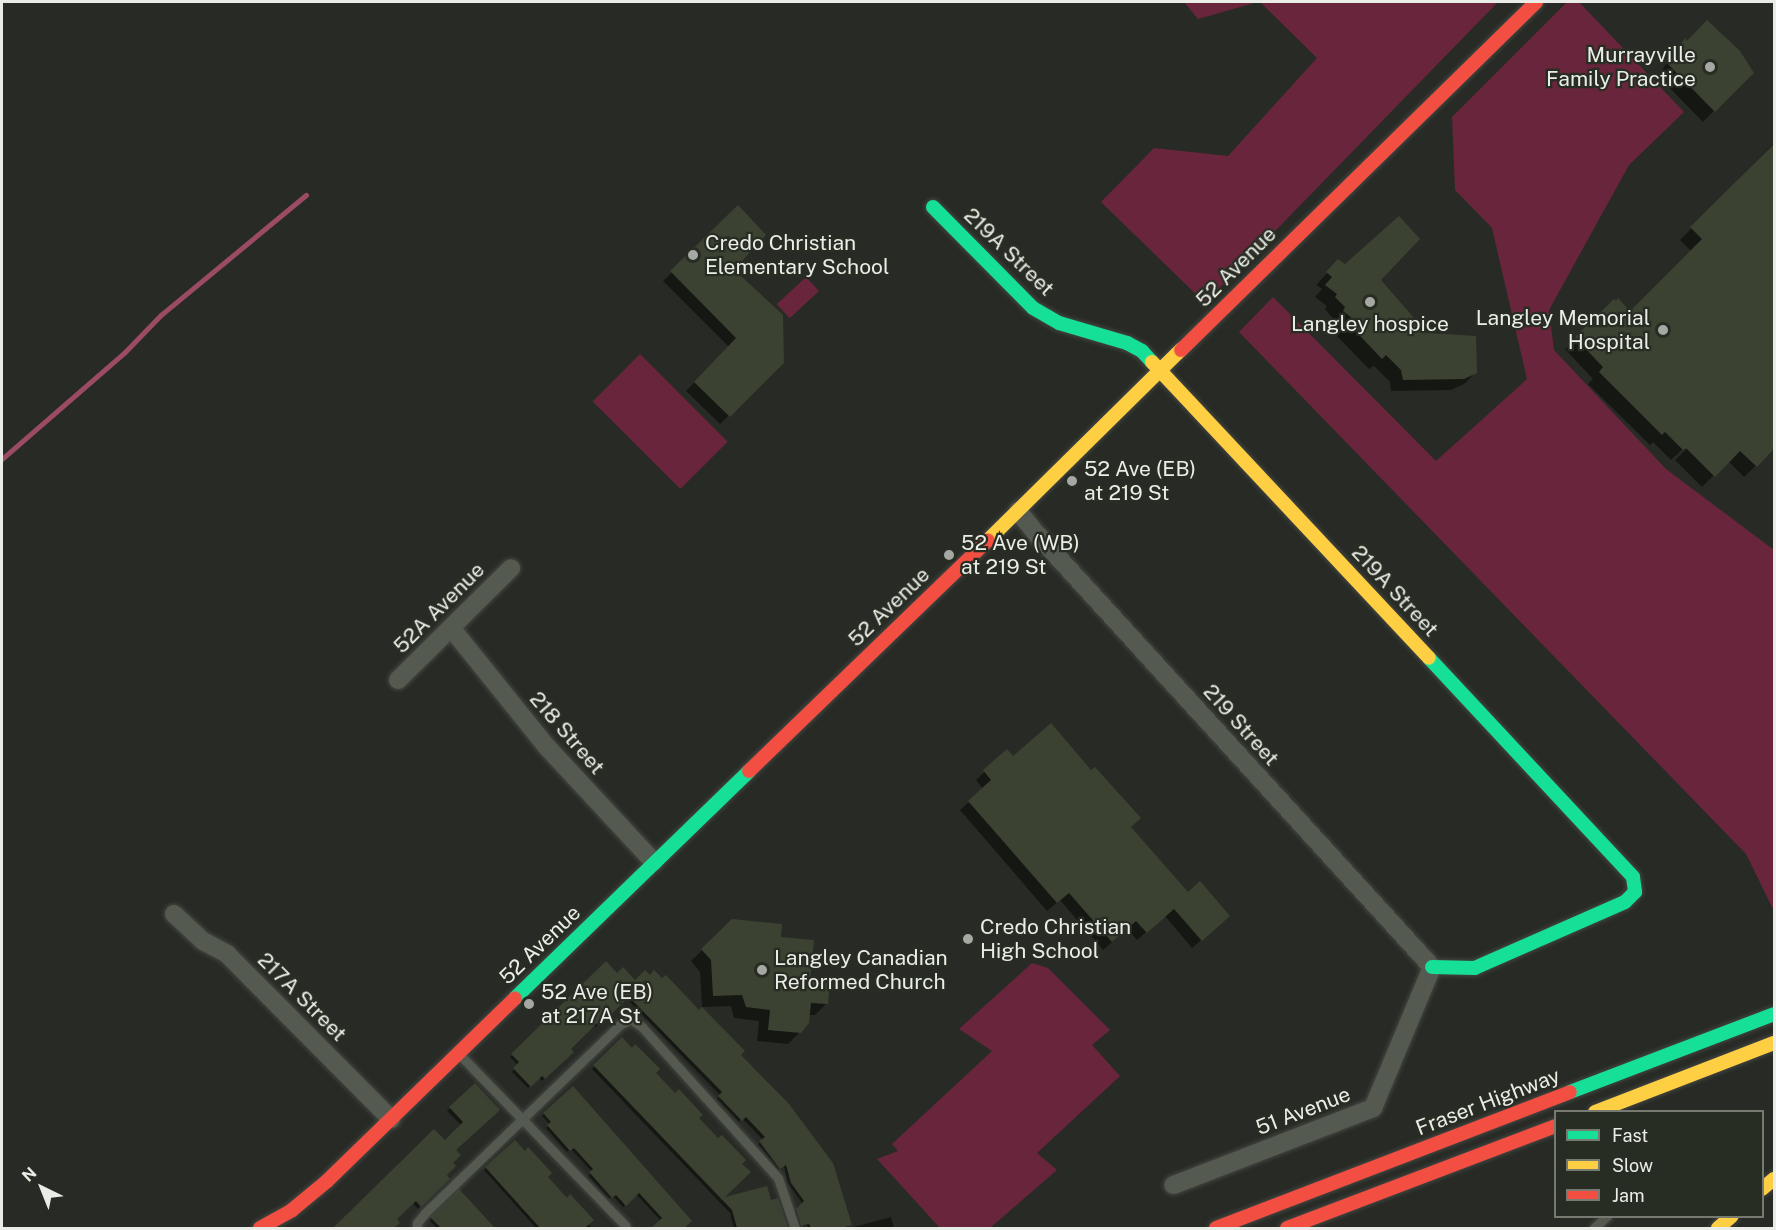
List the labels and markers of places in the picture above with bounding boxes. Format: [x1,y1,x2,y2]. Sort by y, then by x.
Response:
place label: Murrayville Family Practice [1546,42,1696,92]
marker: Murrayville Family Practice [1701,58,1719,76]
place label: Credo Christian Elementary School [705,230,889,280]
marker: Credo Christian Elementary School [686,248,700,262]
marker: Langley hospice [1363,295,1377,309]
place label: Langley Memorial Hospital [1476,305,1650,355]
place label: Langley hospice [1291,311,1449,337]
marker: Langley Memorial Hospital [1654,321,1672,339]
place label: 52 Ave (EB) at 219 St [1084,456,1196,506]
marker: 52 Ave (EB) at 219 St [1065,474,1079,488]
place label: 52 Ave (WB) at 219 St [961,530,1080,580]
marker: 52 Ave (WB) at 219 St [942,548,956,562]
place label: Credo Christian High School [980,914,1131,964]
marker: Credo Christian High School [961,932,975,946]
place label: Langley Canadian Reformed Church [774,945,948,995]
marker: Langley Canadian Reformed Church [755,963,769,977]
place label: 52 Ave (EB) at 217A St [541,979,653,1029]
marker: 52 Ave (EB) at 217A St [522,997,536,1011]

